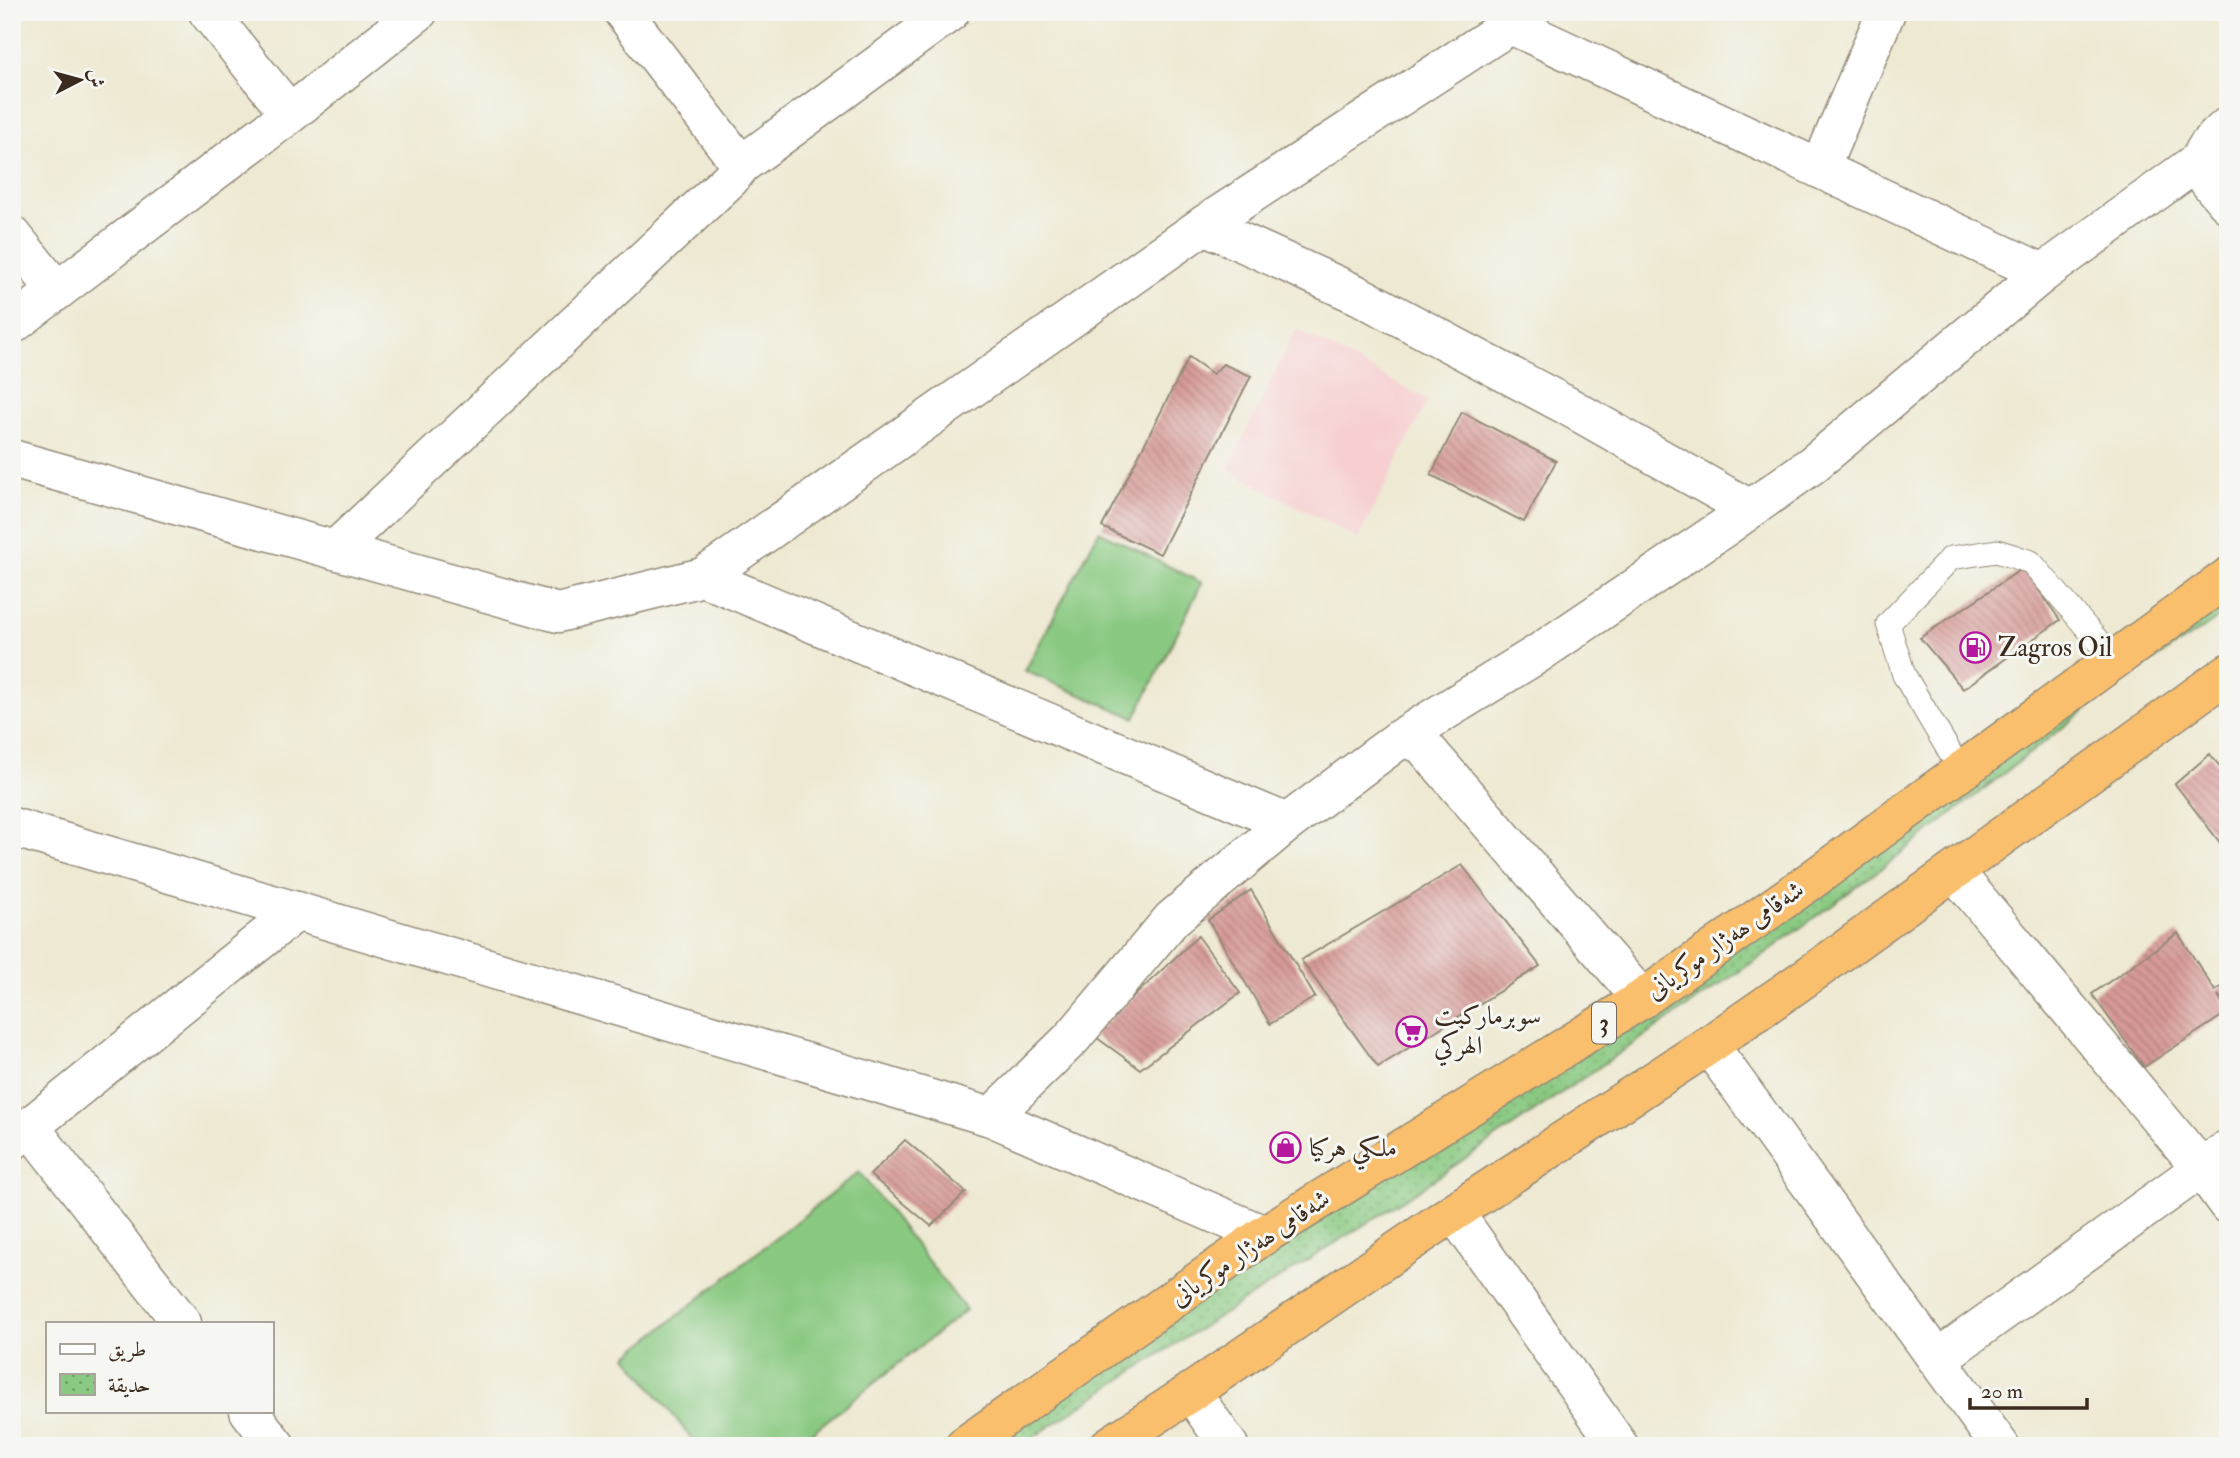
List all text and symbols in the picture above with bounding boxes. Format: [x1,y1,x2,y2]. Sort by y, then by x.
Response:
north arrow [46,46,116,116]
text: ش [83,68,109,89]
fuel station icon: Zagros Oil [1958,631,1992,665]
place label: Zagros Oil [1998,632,2113,664]
street label: شەقامی ھەژار موکریانی [1640,874,1810,1006]
place label: سوبرماركيت الهركي [1434,1000,1541,1067]
road number: 3 [1592,1002,1616,1044]
supermarket icon: سوبرماركيت الهركي [1394,1014,1428,1048]
shop icon: ملكي هركيا [1269,1131,1303,1165]
place label: ملكي هركيا [1309,1132,1397,1171]
street label: شەقامی ھەژار موکریانی [1164,1183,1336,1313]
legend [46,1322,273,1412]
text: طريق [108,1336,146,1363]
scale bar [1970,1367,2088,1411]
text: حديقة [108,1372,151,1399]
text: 20 m [1981,1378,2023,1405]

